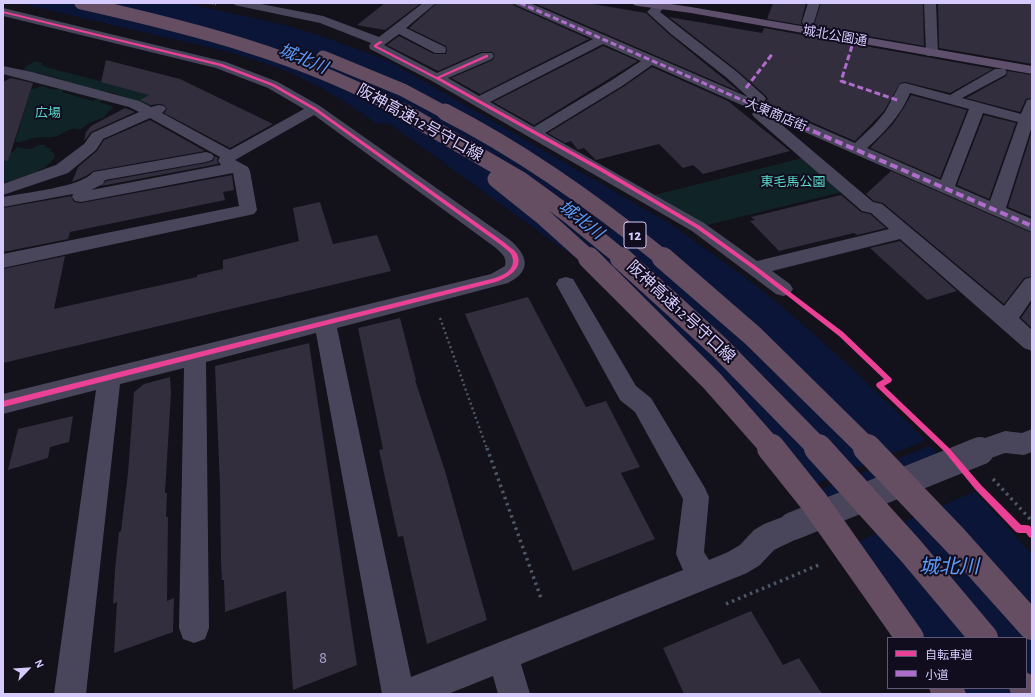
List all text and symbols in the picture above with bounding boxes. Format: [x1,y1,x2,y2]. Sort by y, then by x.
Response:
street label: 城北公園通 [802,23,868,49]
water label: 城北川 [276,40,330,78]
street label: 阪神高速12号守口線 [354,80,486,166]
street label: 大東商店街 [743,95,809,135]
park label: 広場 [35,105,61,121]
park label: 東毛馬公園 [761,174,825,190]
water label: 城北川 [555,196,607,244]
road number: 12 [624,222,646,248]
street label: 阪神高速12号守口線 [623,257,739,367]
water label: 城北川 [919,555,979,579]
legend [887,637,1027,689]
house number: 8 [319,648,327,668]
north arrow [8,649,48,689]
text: 自転車道 [925,649,973,661]
text: N [33,658,46,670]
text: 小道 [925,669,949,681]

